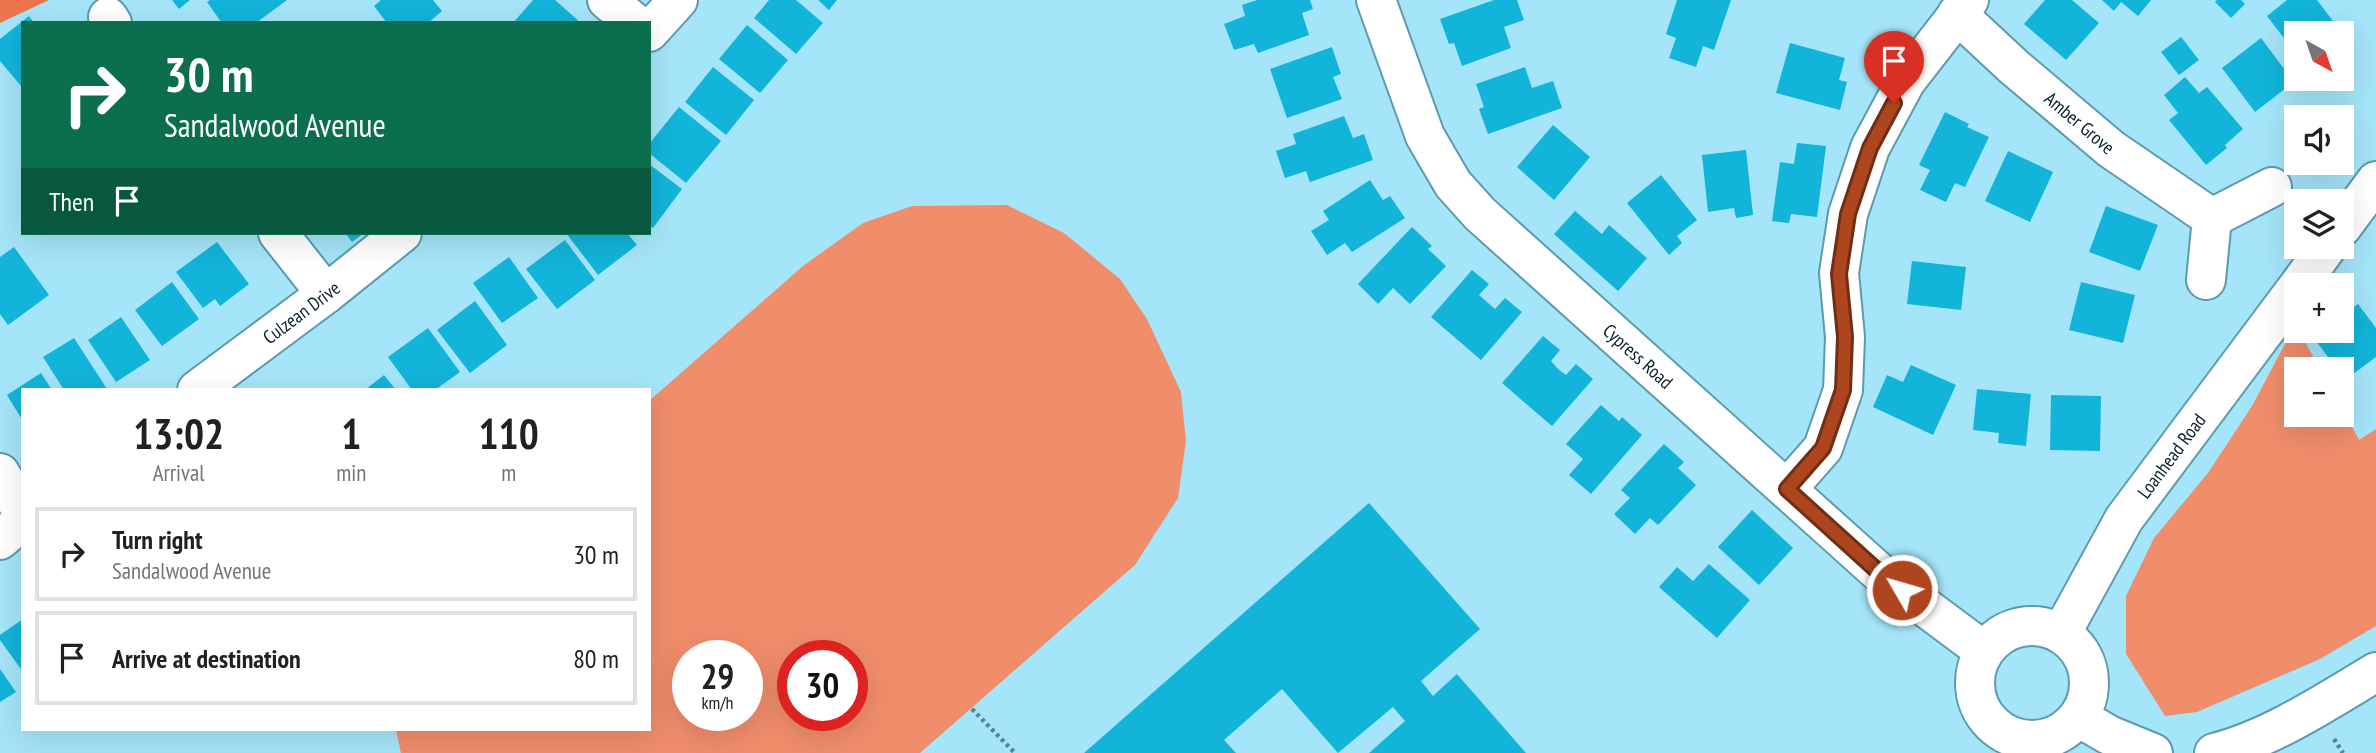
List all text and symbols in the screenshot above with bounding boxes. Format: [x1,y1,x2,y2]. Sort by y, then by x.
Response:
north arrow [2284,21,2354,91]
map controls [2284,21,2354,427]
pin [1864,31,1924,103]
text: 30 m [164,42,253,106]
icon: arrive [1875,42,1913,80]
icon: right [49,49,140,140]
street label: Amber Grove [2040,86,2120,159]
text: Sandalwood Avenue [164,104,386,146]
button: sound [2284,105,2354,175]
icon: arrive [108,182,146,220]
text: Then [49,185,94,218]
button: layers [2284,189,2354,259]
button: + [2284,273,2354,343]
street label: Culzean Drive [258,276,345,349]
street label: Cypress Road [1598,318,1678,394]
button: − [2284,357,2354,427]
text: 13:02 [133,406,224,461]
text: 1 [341,406,361,461]
text: 110 [479,406,539,461]
street label: Loanhead Road [2132,409,2211,503]
text: Arrival [153,458,205,487]
text: min [336,458,366,487]
text: m [501,458,516,487]
text: Turn right [112,523,203,556]
icon: right [53,535,91,573]
text: 30 m [573,538,619,571]
position arrow [1865,553,1939,627]
text: Sandalwood Avenue [112,556,271,585]
icon: arrive [53,639,91,677]
speed limit sign: 30 [777,640,868,731]
text: Arrive at destination [112,642,301,675]
text: 80 m [573,642,619,675]
text: 29 [701,653,734,699]
text: km/h [702,691,733,714]

